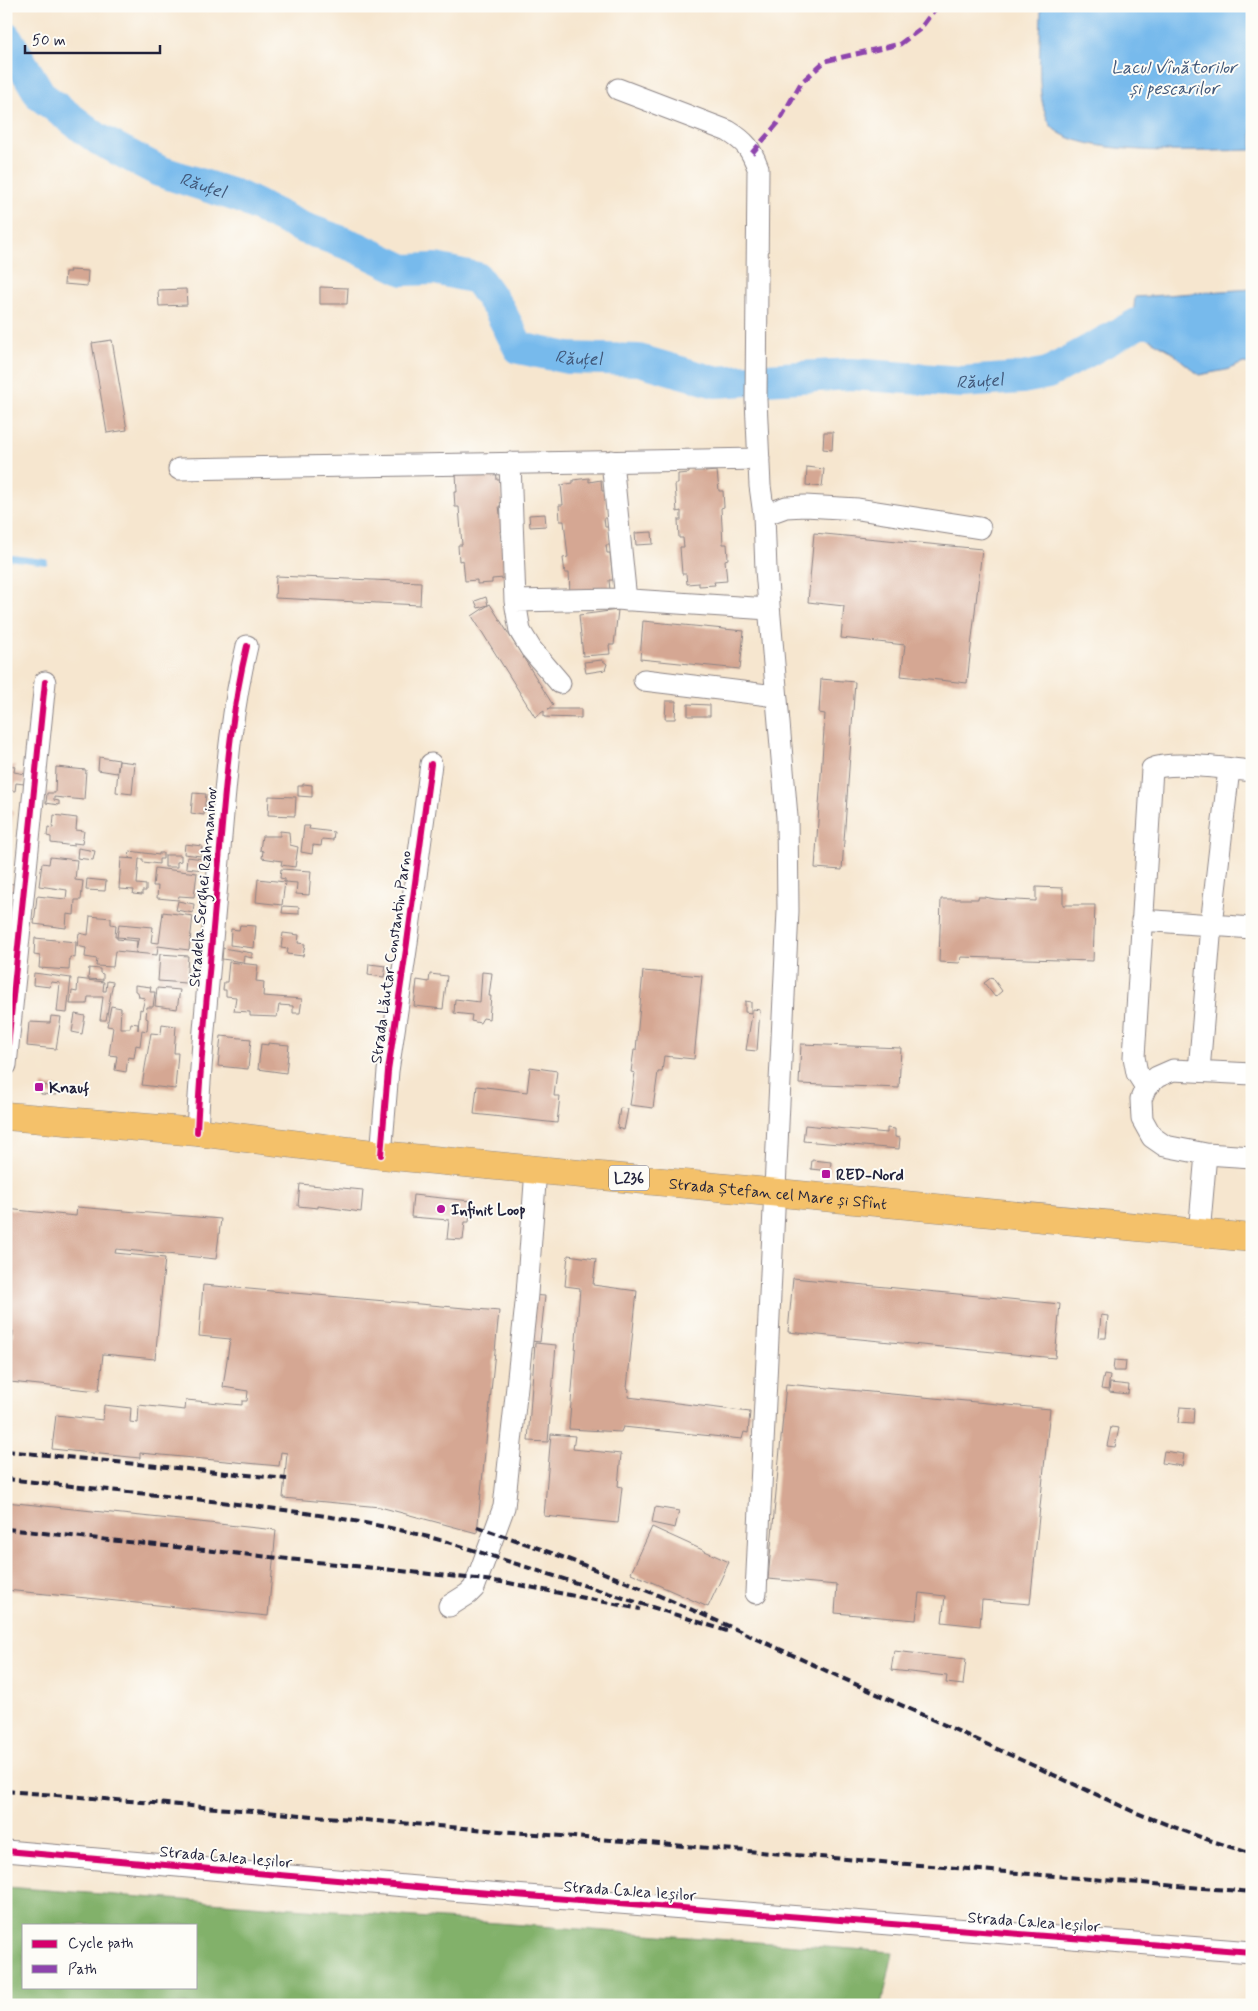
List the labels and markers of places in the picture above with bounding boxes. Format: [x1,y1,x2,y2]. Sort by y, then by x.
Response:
place label: Knauf [49,1078,90,1099]
marker: Knauf [33,1081,45,1093]
place label: RED-Nord [836,1165,904,1186]
marker: RED-Nord [820,1168,832,1180]
place label: Infinit Loop [451,1200,526,1221]
marker: Infinit Loop [435,1203,447,1215]

